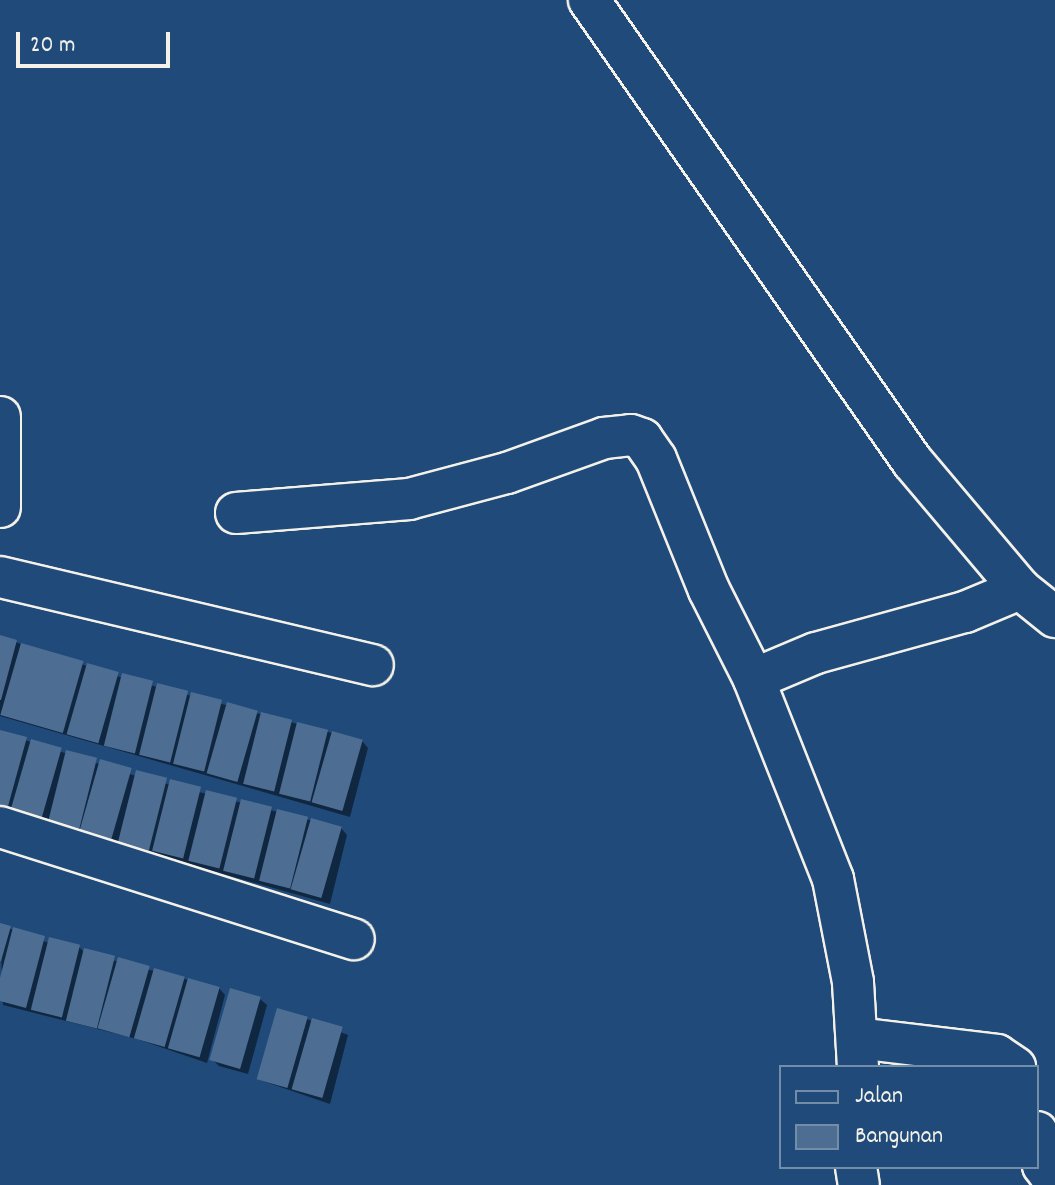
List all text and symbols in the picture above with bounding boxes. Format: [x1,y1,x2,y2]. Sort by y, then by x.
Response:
scale bar [20,16,174,66]
text: 20 m [30,29,76,63]
legend [779,1065,1039,1169]
text: Jalan [855,1080,903,1114]
text: Bangunan [855,1120,943,1154]

